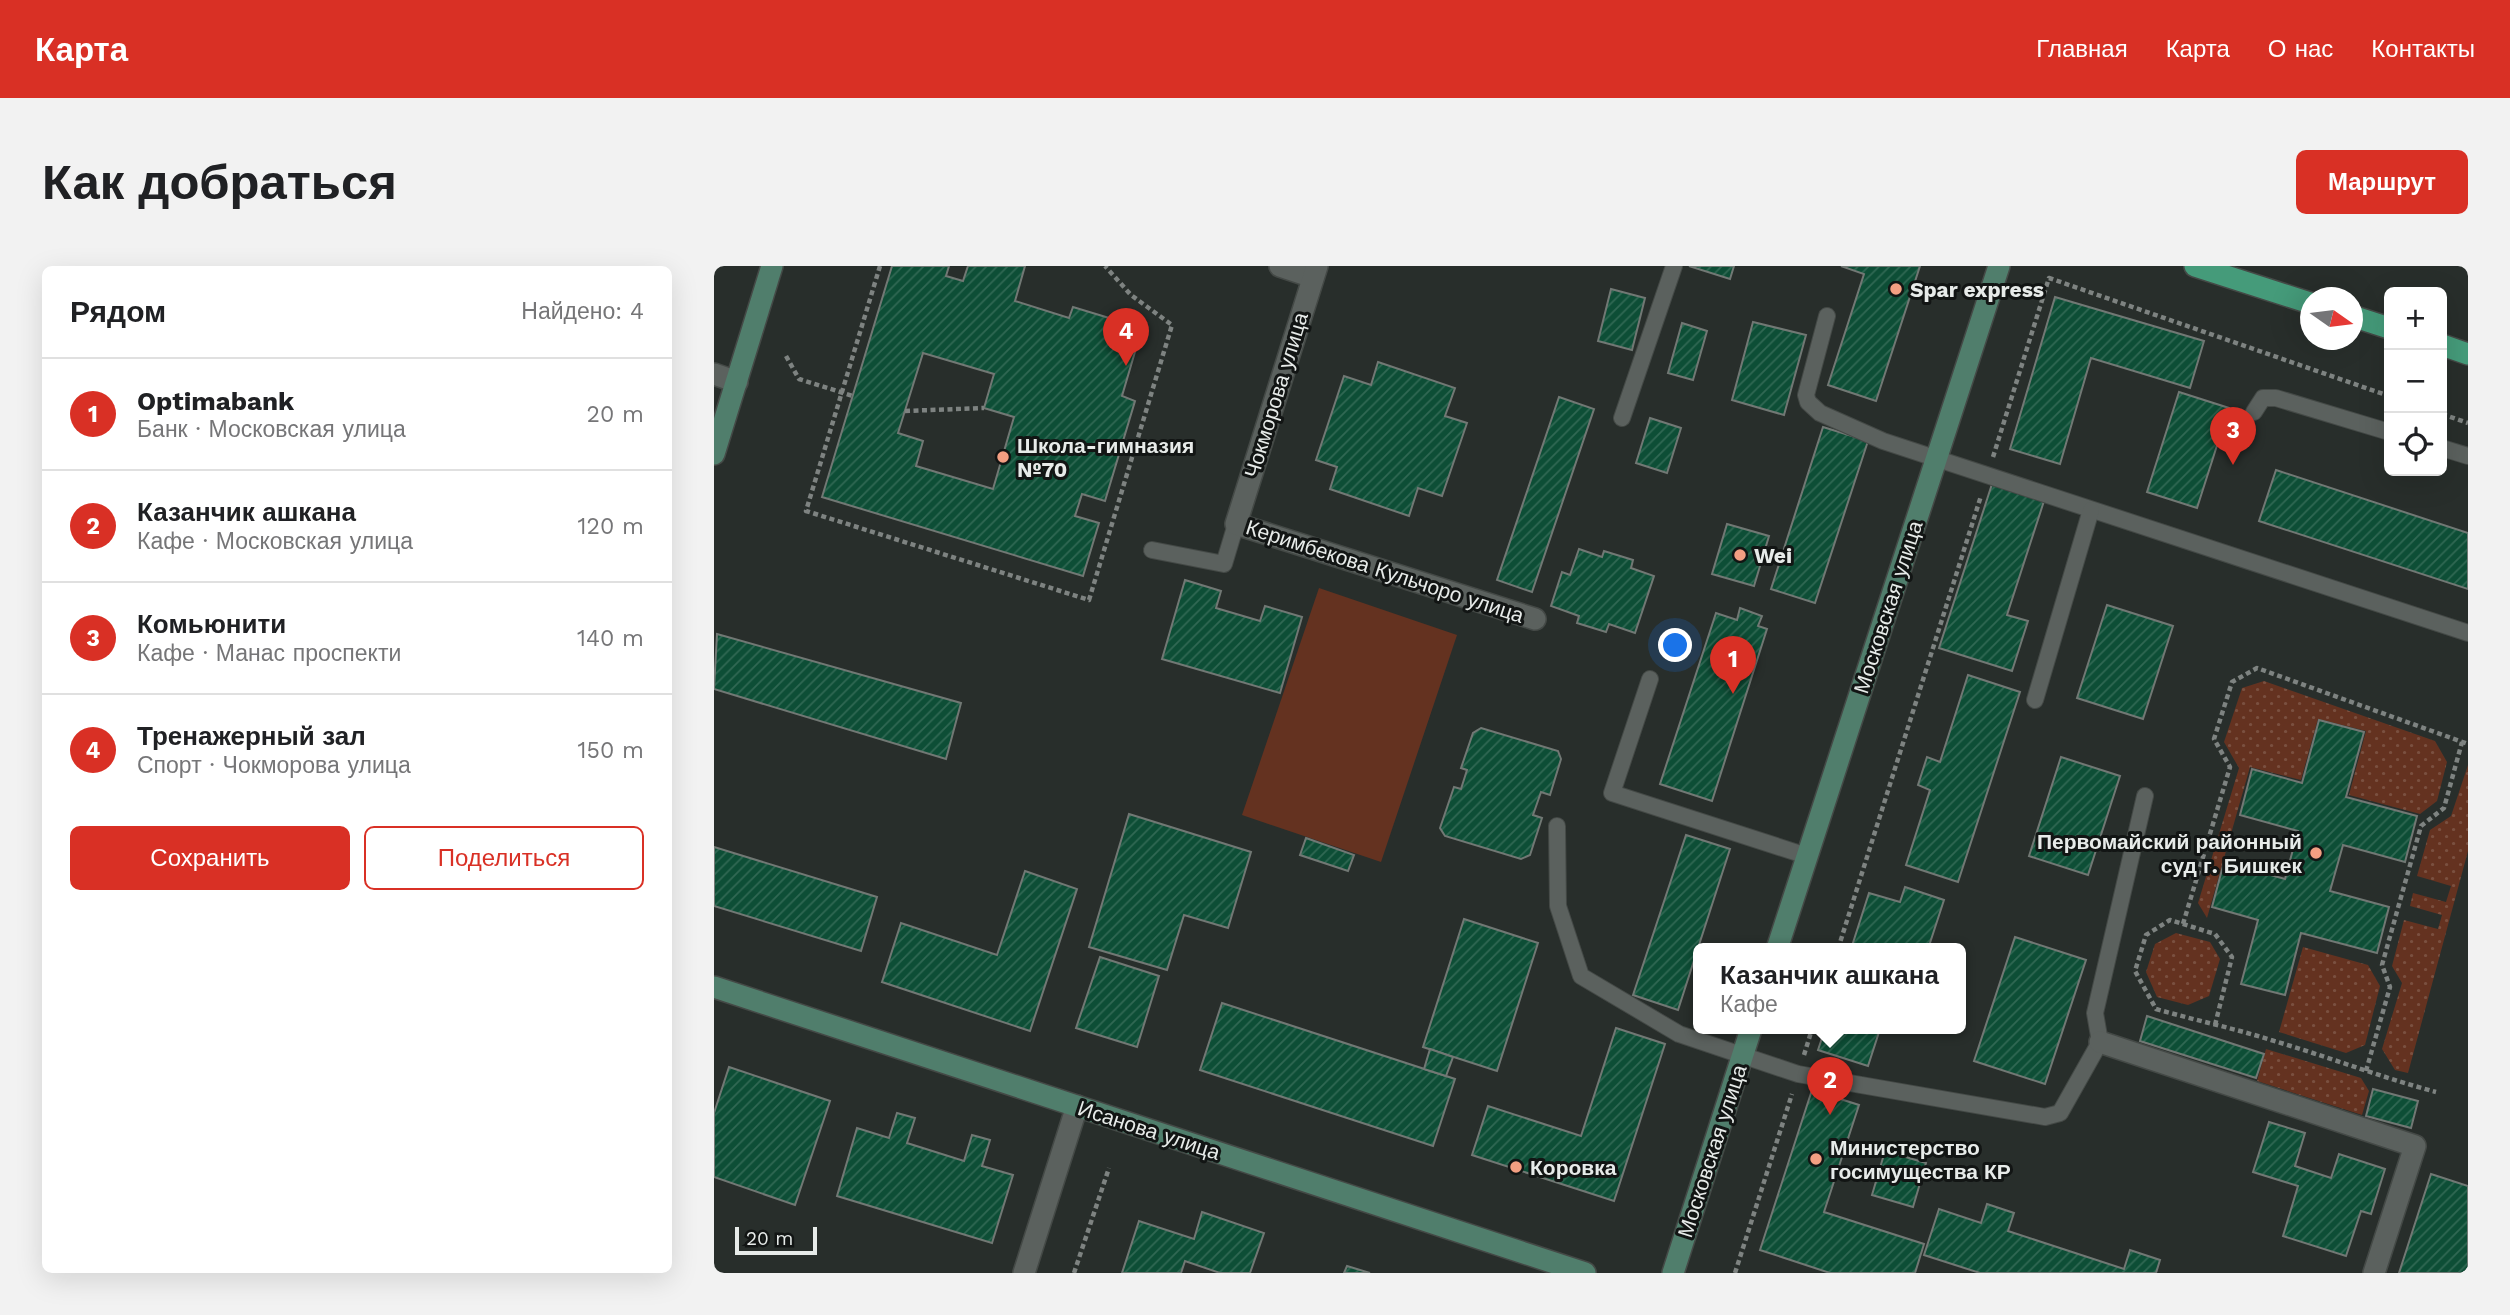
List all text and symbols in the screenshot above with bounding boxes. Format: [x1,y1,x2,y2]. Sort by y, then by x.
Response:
text: Карта [35,30,128,69]
text: Главная [2036,35,2128,63]
text: Карта [2166,35,2230,63]
text: О нас [2268,35,2333,63]
text: Контакты [2371,35,2475,63]
button: Маршрут [2296,150,2468,214]
text: Как добраться [42,153,397,211]
place label: Spar express [1910,277,2044,302]
marker: Spar express [1888,281,1904,297]
north arrow [2300,287,2363,350]
map controls [2384,287,2447,476]
button: + [2384,287,2447,350]
text: Рядом [70,294,166,329]
text: Найдено: 4 [521,298,644,325]
pin: 4 [1103,308,1149,366]
street label: Чокморова улица [1239,309,1313,481]
button: − [2384,350,2447,413]
text: Optimabank [137,386,294,416]
text: 1 [88,401,98,428]
text: 20 m [587,401,644,428]
pin: 3 [2210,407,2256,465]
button: locate [2384,413,2447,476]
text: Банк · Московская улица [137,416,406,443]
place label: Школа-гимназия №70 [1017,433,1194,482]
marker: Школа-гимназия №70 [995,449,1011,465]
text: Казанчик ашкана [137,497,356,527]
text: 2 [86,513,100,540]
text: 120 m [578,513,644,540]
street label: Керимбекова Кульчоро улица [1243,514,1527,628]
street label: Московская улица [1848,517,1928,696]
text: Кафе · Московская улица [137,528,413,555]
place label: Wei [1754,543,1792,568]
marker: Wei [1732,547,1748,563]
text: Комьюнити [137,609,286,639]
text: 3 [86,625,100,652]
text: 140 m [577,625,644,652]
your location [1658,628,1692,662]
pin: 1 [1710,636,1756,694]
text: Кафе · Манас проспекти [137,640,401,667]
text: Тренажерный зал [137,721,366,751]
text: 4 [86,737,100,764]
text: 150 m [578,737,644,764]
text: Спорт · Чокморова улица [137,752,411,779]
button: Сохранить [70,826,350,890]
button: Поделиться [364,826,644,890]
place label: Первомайский районный суд г. Бишкек [2037,829,2302,878]
marker: Первомайский районный суд г. Бишкек [2308,845,2324,861]
popup [1693,943,1966,1034]
text: Казанчик ашкана [1720,960,1939,990]
text: Кафе [1720,991,1778,1018]
pin: 2 [1807,1057,1853,1115]
street label: Московская улица [1672,1061,1752,1240]
street label: Исанова улица [1075,1095,1224,1165]
place label: Министерство госимущества КР [1830,1135,2011,1184]
marker: Министерство госимущества КР [1808,1151,1824,1167]
place label: Коровка [1530,1155,1617,1180]
marker: Коровка [1508,1159,1524,1175]
scale bar [735,1224,817,1256]
text: 20 m [746,1227,793,1250]

